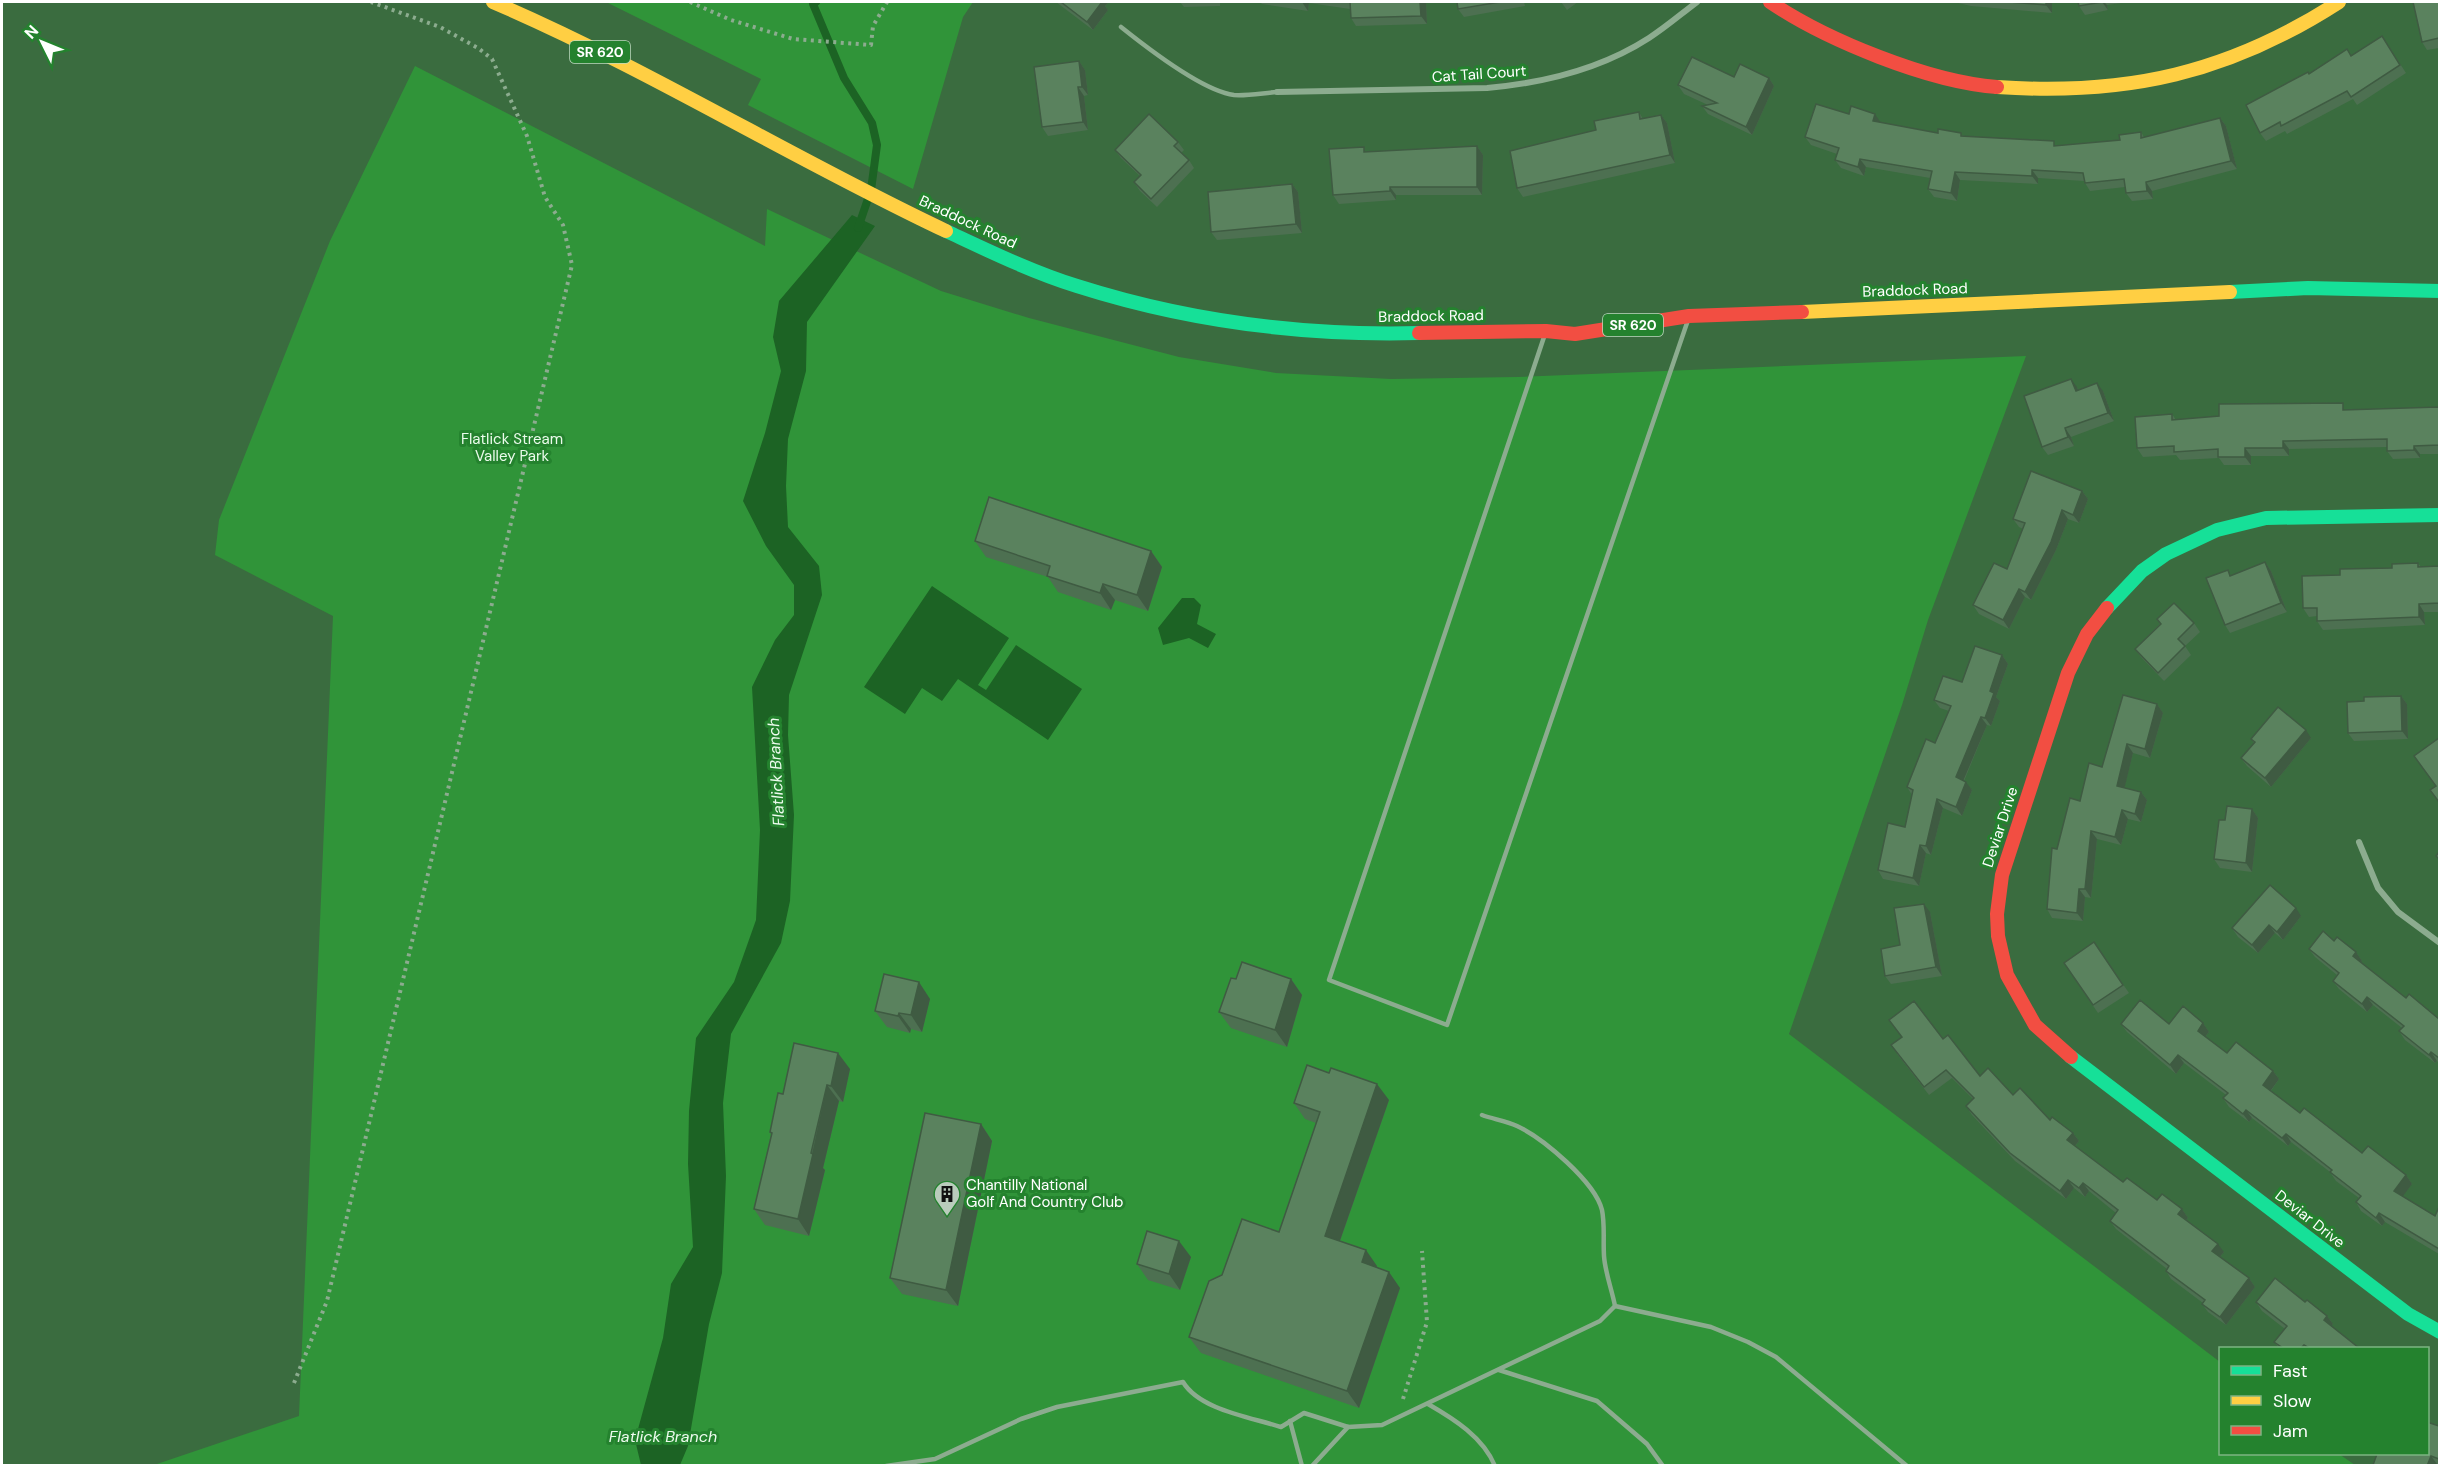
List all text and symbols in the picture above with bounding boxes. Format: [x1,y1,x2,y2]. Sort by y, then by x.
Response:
north arrow [12,12,72,72]
text: N [20,21,43,44]
road number: SR 620 [570,41,630,63]
street label: Cat Tail Court [1431,61,1527,87]
street label: Braddock Road [916,191,1020,253]
street label: Braddock Road [1862,278,1968,302]
street label: Braddock Road [1378,305,1484,327]
road number: SR 620 [1603,314,1663,336]
park label: Flatlick Stream Valley Park [461,429,563,466]
water label: Flatlick Branch [763,717,789,827]
street label: Deviar Drive [1978,784,2022,870]
place label: Chantilly National Golf And Country Club [966,1175,1123,1212]
building icon: Chantilly National Golf And Country Club [932,1179,962,1217]
street label: Deviar Drive [2271,1185,2349,1253]
legend [2219,1347,2429,1455]
text: Fast [2273,1359,2308,1383]
text: Slow [2273,1389,2312,1413]
text: Jam [2273,1419,2308,1443]
water label: Flatlick Branch [609,1426,717,1447]

